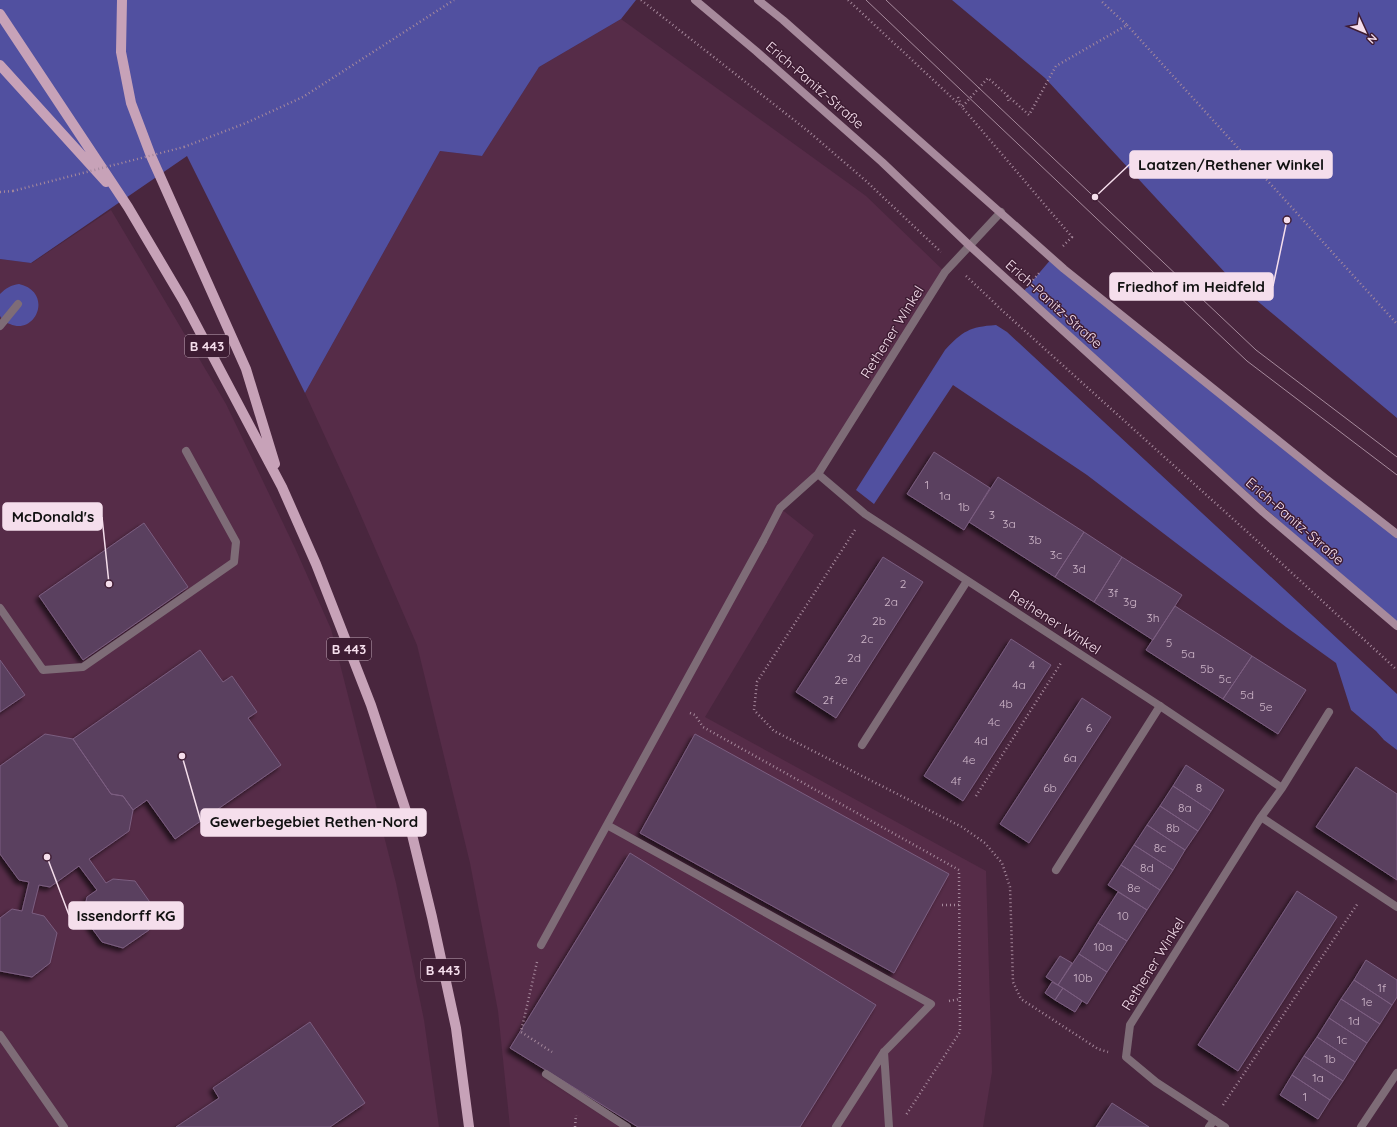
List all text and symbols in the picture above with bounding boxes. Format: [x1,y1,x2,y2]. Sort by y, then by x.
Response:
north arrow [1345,12,1385,52]
text: N [1364,31,1380,47]
street label: Erich-Panitz-Straße [762,37,868,133]
callout: Laatzen/Rethener Winkel [1130,151,1332,178]
text: Laatzen/Rethener Winkel [1138,155,1324,174]
street label: Erich-Panitz-Straße [1002,256,1106,352]
callout: Friedhof im Heidfeld [1110,273,1273,300]
text: Friedhof im Heidfeld [1117,277,1265,296]
street label: Rethener Winkel [856,282,928,382]
road number: B 443 [185,335,229,357]
street label: Erich-Panitz-Straße [1242,473,1348,569]
house number: 1 [925,477,929,492]
house number: 1a [939,488,951,503]
house number: 1b [958,499,970,514]
callout: McDonald's [3,503,102,530]
text: McDonald's [12,507,94,526]
house number: 3 [989,507,995,522]
house number: 3a [1002,516,1016,531]
house number: 3b [1028,532,1042,547]
house number: 3c [1050,547,1062,562]
house number: 3d [1072,561,1086,576]
house number: 2 [900,576,907,591]
house number: 3f [1108,585,1119,600]
street label: Rethener Winkel [1006,586,1104,658]
house number: 2a [884,594,898,609]
house number: 3g [1123,594,1137,609]
house number: 3h [1146,610,1160,625]
house number: 2b [872,613,886,628]
house number: 2c [861,631,873,646]
house number: 5 [1166,635,1172,650]
road number: B 443 [327,638,371,660]
house number: 5a [1181,646,1195,661]
house number: 2d [847,650,861,665]
house number: 4 [1029,657,1035,672]
house number: 5b [1200,661,1214,676]
house number: 5c [1219,671,1231,686]
house number: 2e [834,672,848,687]
house number: 4a [1012,677,1026,692]
house number: 5d [1240,687,1254,702]
house number: 2f [823,692,834,707]
house number: 4b [999,696,1013,711]
house number: 5e [1259,699,1273,714]
house number: 4c [988,714,1000,729]
house number: 6 [1086,720,1093,735]
house number: 4d [974,733,988,748]
house number: 6a [1063,750,1077,765]
house number: 4e [962,752,976,767]
house number: 4f [951,773,962,788]
house number: 6b [1043,780,1057,795]
house number: 8 [1196,780,1202,795]
house number: 8a [1178,800,1192,815]
callout: Gewerbegebiet Rethen-Nord [201,809,426,836]
text: Gewerbegebiet Rethen-Nord [210,812,418,831]
house number: 8b [1166,820,1180,835]
house number: 8c [1154,840,1166,855]
house number: 8d [1140,860,1154,875]
house number: 8e [1127,880,1141,895]
callout: Issendorff KG [69,902,183,929]
text: Issendorff KG [77,906,175,925]
house number: 10 [1117,908,1129,923]
street label: Rethener Winkel [1117,914,1189,1014]
house number: 10a [1094,939,1112,954]
road number: B 443 [421,959,465,981]
house number: 10b [1074,970,1092,985]
house number: 1f [1378,980,1387,995]
house number: 1e [1361,994,1373,1009]
house number: 1d [1348,1013,1360,1028]
house number: 1c [1337,1032,1347,1047]
house number: 1b [1324,1051,1336,1066]
house number: 1a [1312,1070,1324,1085]
house number: 1 [1303,1089,1307,1104]

